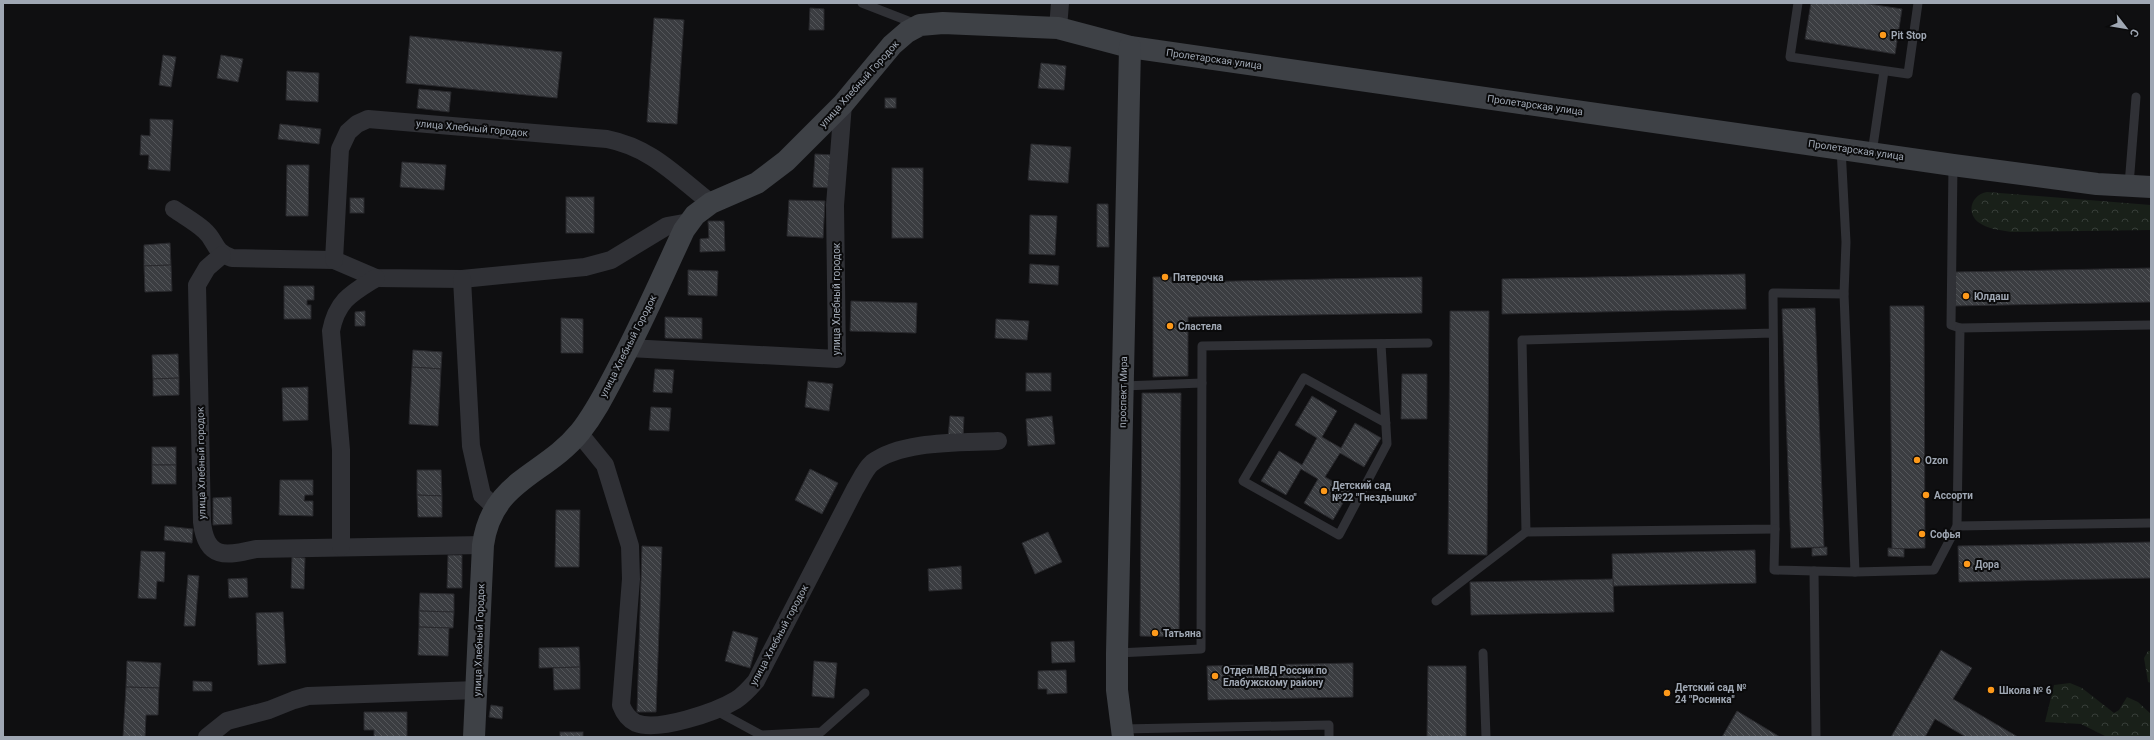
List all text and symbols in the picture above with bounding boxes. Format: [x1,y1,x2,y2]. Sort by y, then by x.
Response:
north arrow [2106,8,2146,48]
text: С [2127,26,2142,39]
marker: Pit Stop [1878,30,1888,40]
place label: Pit Stop [1891,30,1927,41]
street label: улица Хлебный Городок [817,38,901,130]
street label: Пролетарская улица [1165,47,1263,71]
street label: Пролетарская улица [1486,93,1584,117]
street label: улица Хлебный городок [415,118,529,138]
street label: Пролетарская улица [1807,138,1905,162]
street label: улица Хлебный городок [831,242,842,355]
marker: Пятерочка [1160,272,1170,282]
place label: Пятерочка [1173,272,1224,283]
marker: Юлдаш [1961,291,1971,301]
place label: Юлдаш [1974,291,2009,302]
street label: улица Хлебный Городок [597,293,659,399]
marker: Сластела [1165,321,1175,331]
place label: Сластела [1178,321,1223,332]
street label: проспект Мира [1117,356,1129,428]
street label: улица Хлебный городок [195,406,207,519]
marker: Ozon [1912,455,1922,465]
place label: Ozon [1925,455,1949,466]
place label: Детский сад №22 "Гнездышко" [1332,480,1417,503]
marker: Детский сад №22 "Гнездышко" [1319,486,1329,496]
marker: Ассорти [1921,490,1931,500]
place label: Ассорти [1934,490,1973,501]
marker: Софья [1917,529,1927,539]
place label: Софья [1930,529,1961,540]
marker: Дора [1962,559,1972,569]
place label: Дора [1975,559,2000,570]
street label: улица Хлебный городок [748,582,811,687]
street label: улица Хлебный Городок [472,583,486,697]
marker: Татьяна [1150,628,1160,638]
place label: Татьяна [1163,628,1202,639]
place label: Отдел МВД России по Елабужскому району [1223,665,1328,688]
marker: Отдел МВД России по Елабужскому району [1210,671,1220,681]
place label: Детский сад № 24 "Росинка" [1675,682,1747,705]
marker: Школа № 6 [1986,685,1996,695]
place label: Школа № 6 [1999,685,2052,696]
marker: Детский сад № 24 "Росинка" [1662,688,1672,698]

